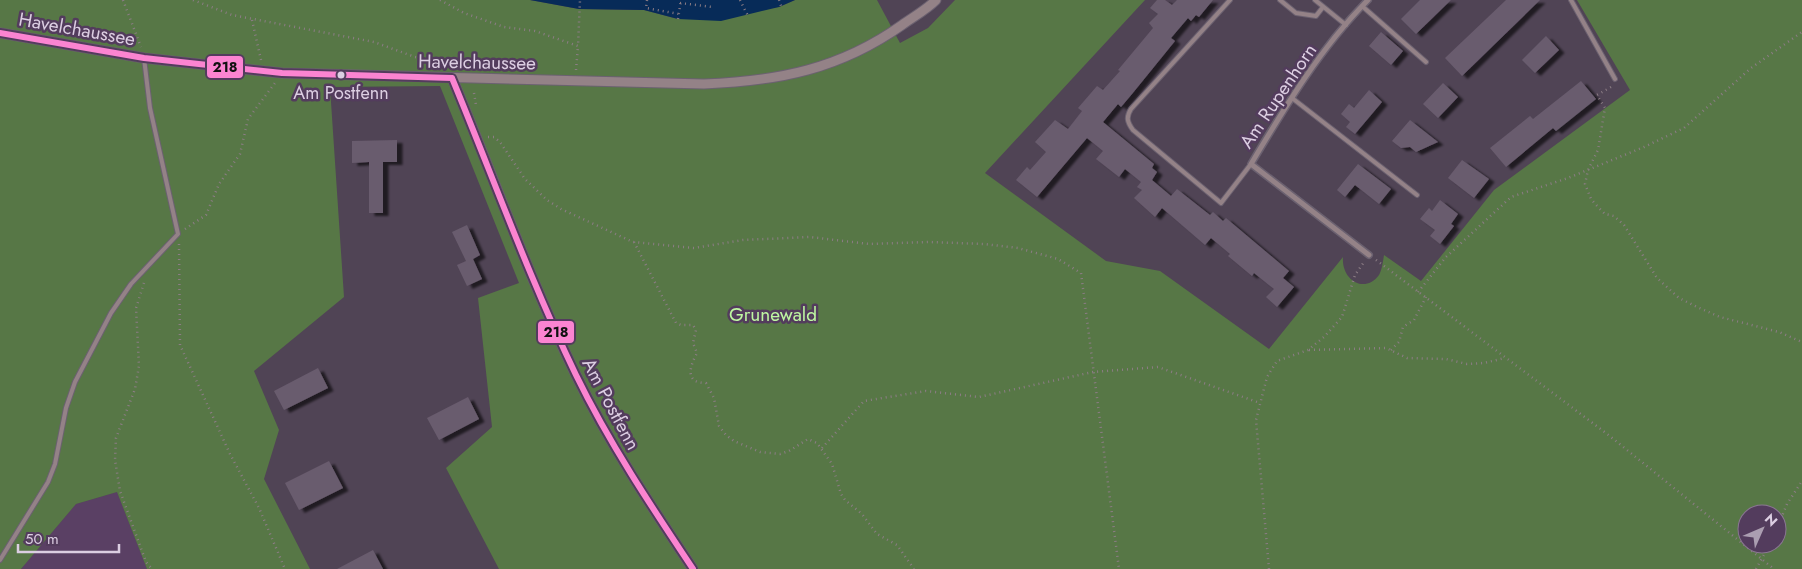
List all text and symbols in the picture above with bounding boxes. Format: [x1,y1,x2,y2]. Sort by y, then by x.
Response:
street label: Havelchaussee [17,5,138,53]
street label: Am Rupenhorn [1233,38,1323,154]
street label: Havelchaussee [418,47,536,77]
line badge: 218 [206,55,244,79]
text: 218 [212,57,238,77]
marker: Am Postfenn [336,70,346,80]
place label: Am Postfenn [293,80,389,106]
park label: Grunewald [729,301,817,328]
line badge: 218 [537,320,575,344]
text: 218 [543,322,569,342]
street label: Am Postfenn [575,353,647,455]
north arrow [1737,504,1787,554]
text: N [1760,509,1782,531]
scale bar [18,522,119,554]
text: 50 m [25,528,59,550]

